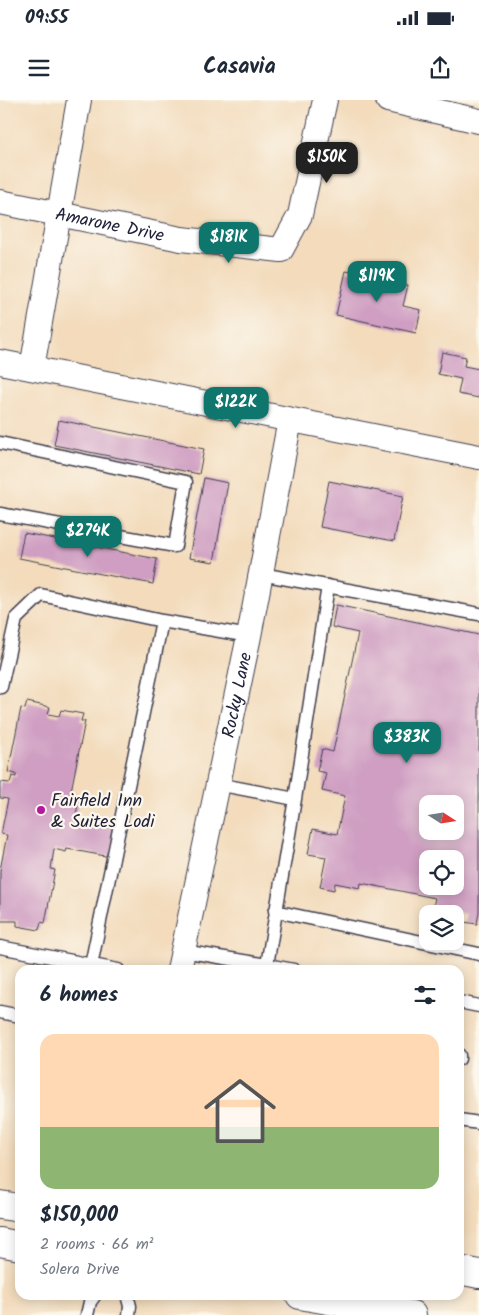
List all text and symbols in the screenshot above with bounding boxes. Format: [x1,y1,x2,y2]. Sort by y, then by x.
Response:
text: 09:55 [25,3,68,33]
text: Casavia [203,50,276,85]
icon: menu [25,54,53,82]
icon: share [426,54,454,82]
pin: $150K [292,142,362,184]
text: $150K [307,145,347,170]
street label: Amarone Drive [52,201,166,251]
pin: $181K [194,221,264,264]
text: $181K [210,225,248,250]
pin: $119K [342,260,412,303]
text: $119K [359,264,395,289]
pin: $122K [201,386,271,429]
text: $122K [215,390,257,415]
pin: $274K [53,516,123,558]
text: $274K [66,519,110,544]
street label: Rocky Lane [215,650,261,741]
pin: $383K [372,722,442,764]
text: $383K [384,725,430,750]
place label: Fairfield Inn & Suites Lodi [51,787,155,837]
north arrow [419,795,464,840]
map controls [419,795,464,950]
marker: Fairfield Inn & Suites Lodi [35,804,47,816]
button: locate [419,850,464,895]
button: layers [419,905,464,950]
text: 6 homes [40,979,118,1012]
icon: filters [411,981,439,1009]
icon: home [195,1066,285,1156]
text: $150,000 [40,1199,118,1232]
text: 2 rooms · 66 m² [40,1232,154,1257]
text: Solera Drive [40,1257,119,1282]

